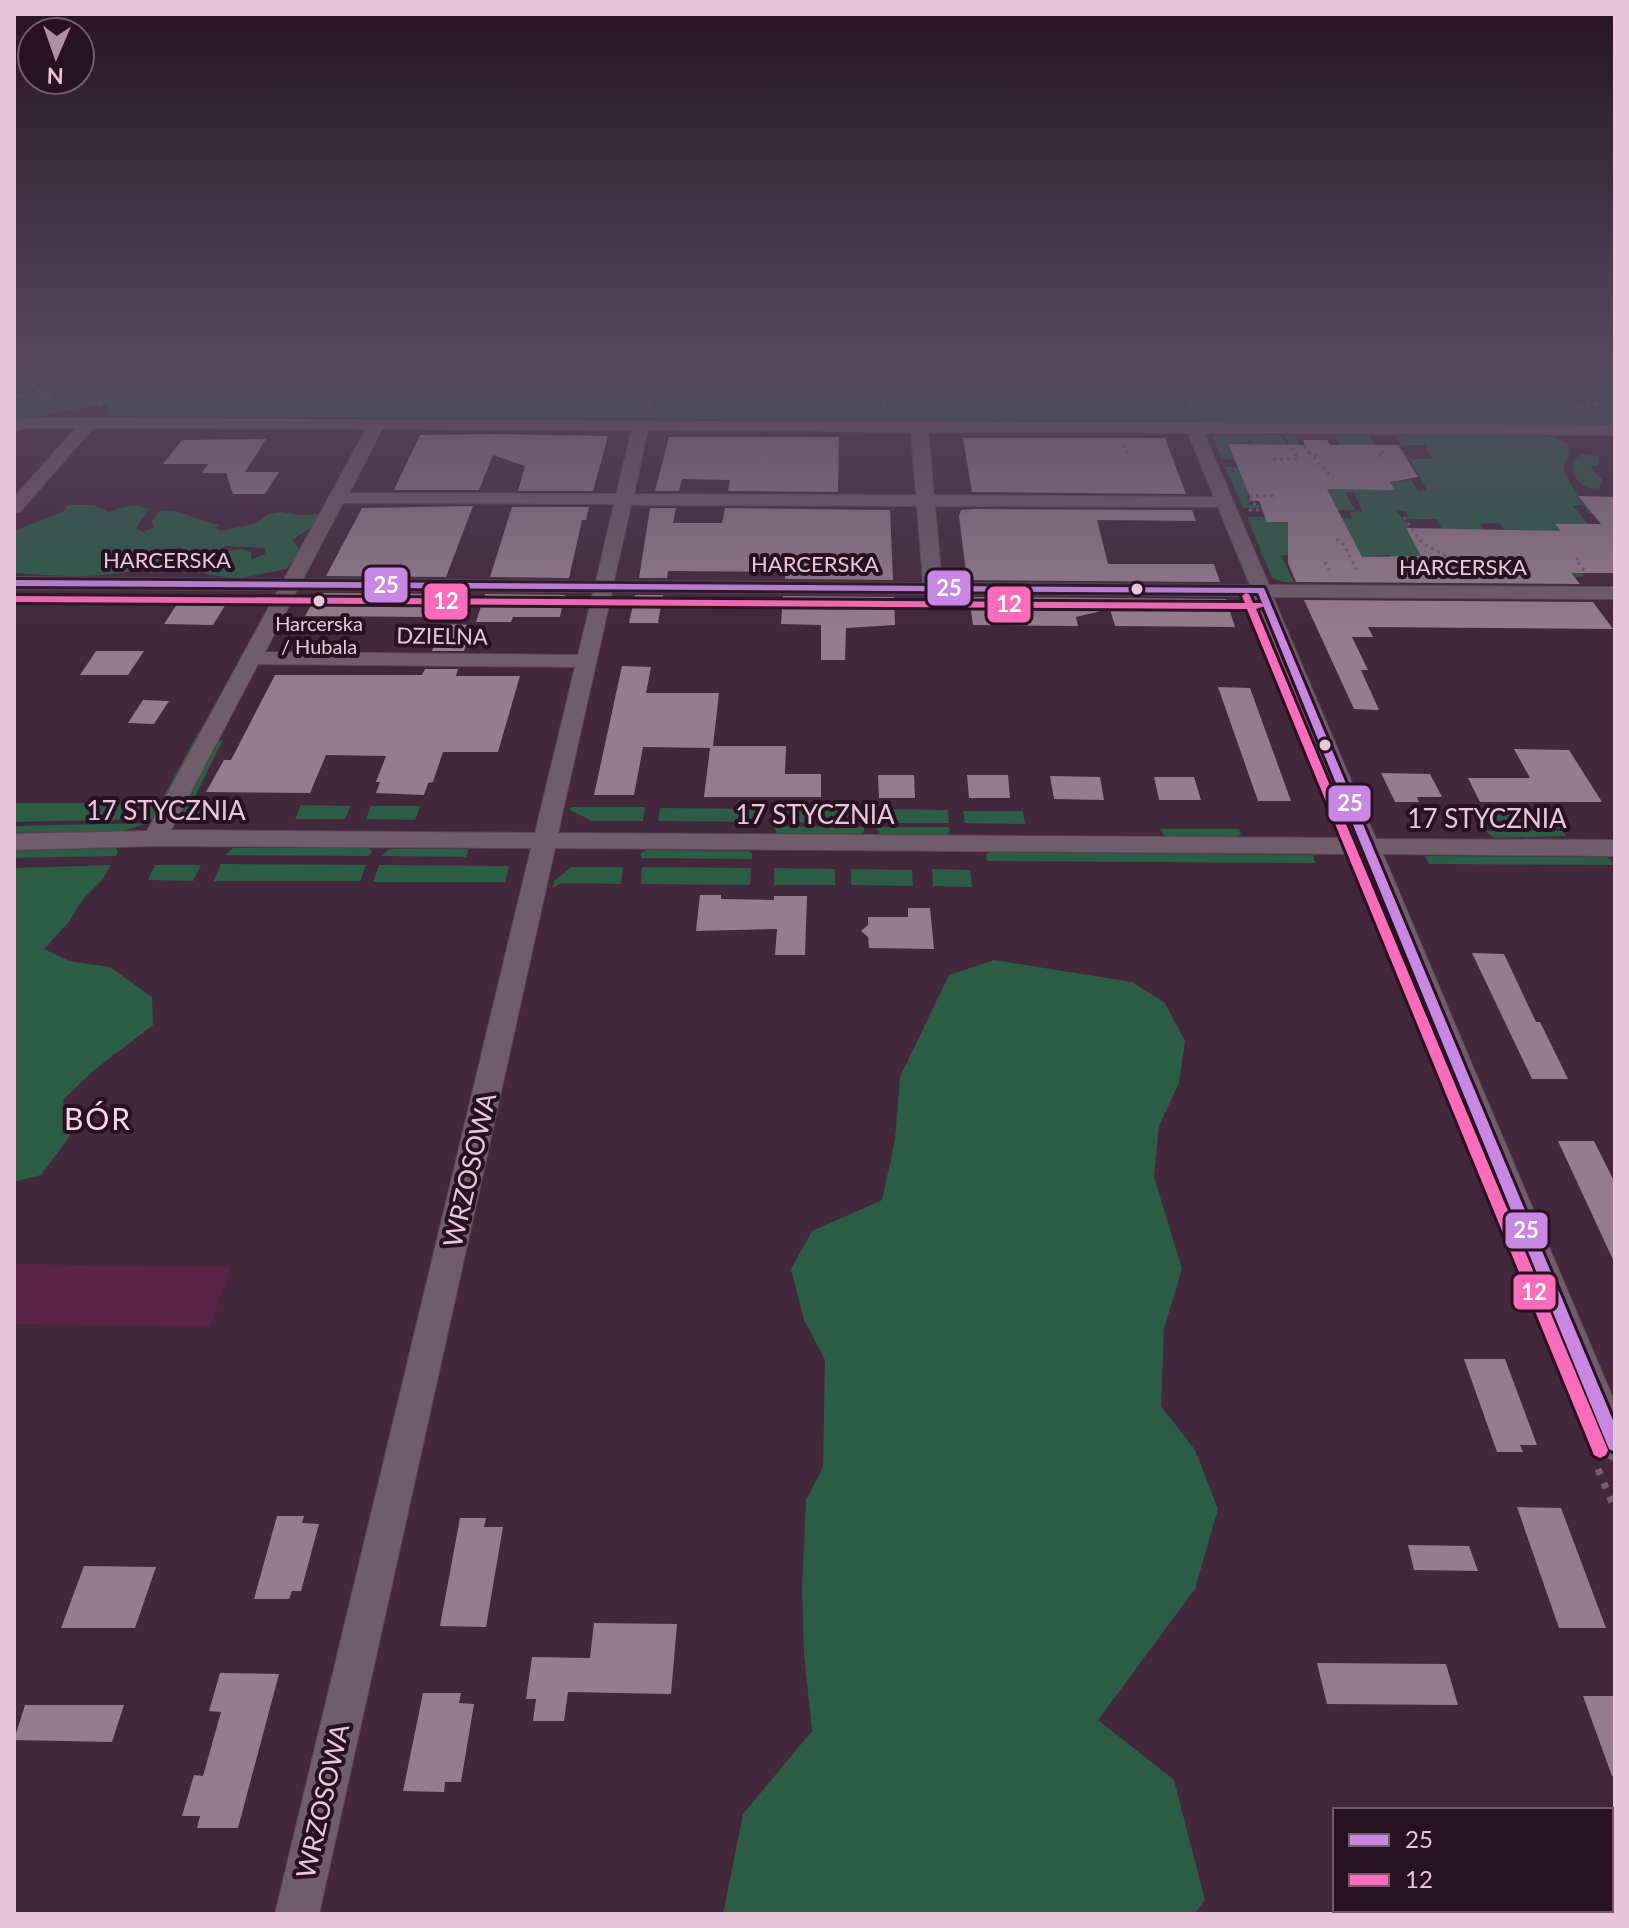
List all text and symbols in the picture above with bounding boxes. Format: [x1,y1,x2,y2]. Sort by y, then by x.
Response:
north arrow [16,16,96,96]
text: N [46,63,64,90]
street label: HARCERSKA [103,546,231,573]
street label: HARCERSKA [751,550,879,577]
street label: HARCERSKA [1399,553,1527,580]
line badge: 25 [363,566,409,604]
line badge: 25 [926,569,972,607]
text: 25 [373,571,399,598]
text: 25 [936,574,962,601]
unlabelled marker [1129,581,1145,597]
line badge: 12 [423,582,469,621]
line badge: 12 [986,585,1032,624]
text: 12 [433,587,459,614]
text: 12 [996,590,1022,617]
marker: Harcerska / Hubala [311,593,327,609]
place label: Harcerska / Hubala [275,611,363,658]
street label: DZIELNA [396,621,488,650]
unlabelled marker [1317,737,1333,753]
line badge: 25 [1327,784,1372,823]
text: 25 [1337,789,1363,816]
street label: 17 STYCZNIA [86,794,246,826]
street label: 17 STYCZNIA [735,798,895,830]
street label: 17 STYCZNIA [1407,802,1567,834]
street label: WRZOSOWA [436,1089,502,1250]
district label: BÓR [64,1100,132,1136]
line badge: 25 [1504,1211,1549,1250]
text: 25 [1513,1216,1539,1243]
line badge: 12 [1512,1273,1557,1311]
text: 12 [1521,1278,1547,1305]
street label: WRZOSOWA [289,1720,355,1881]
legend [1333,1808,1613,1912]
text: 25 [1405,1824,1433,1853]
text: 12 [1405,1864,1433,1893]

